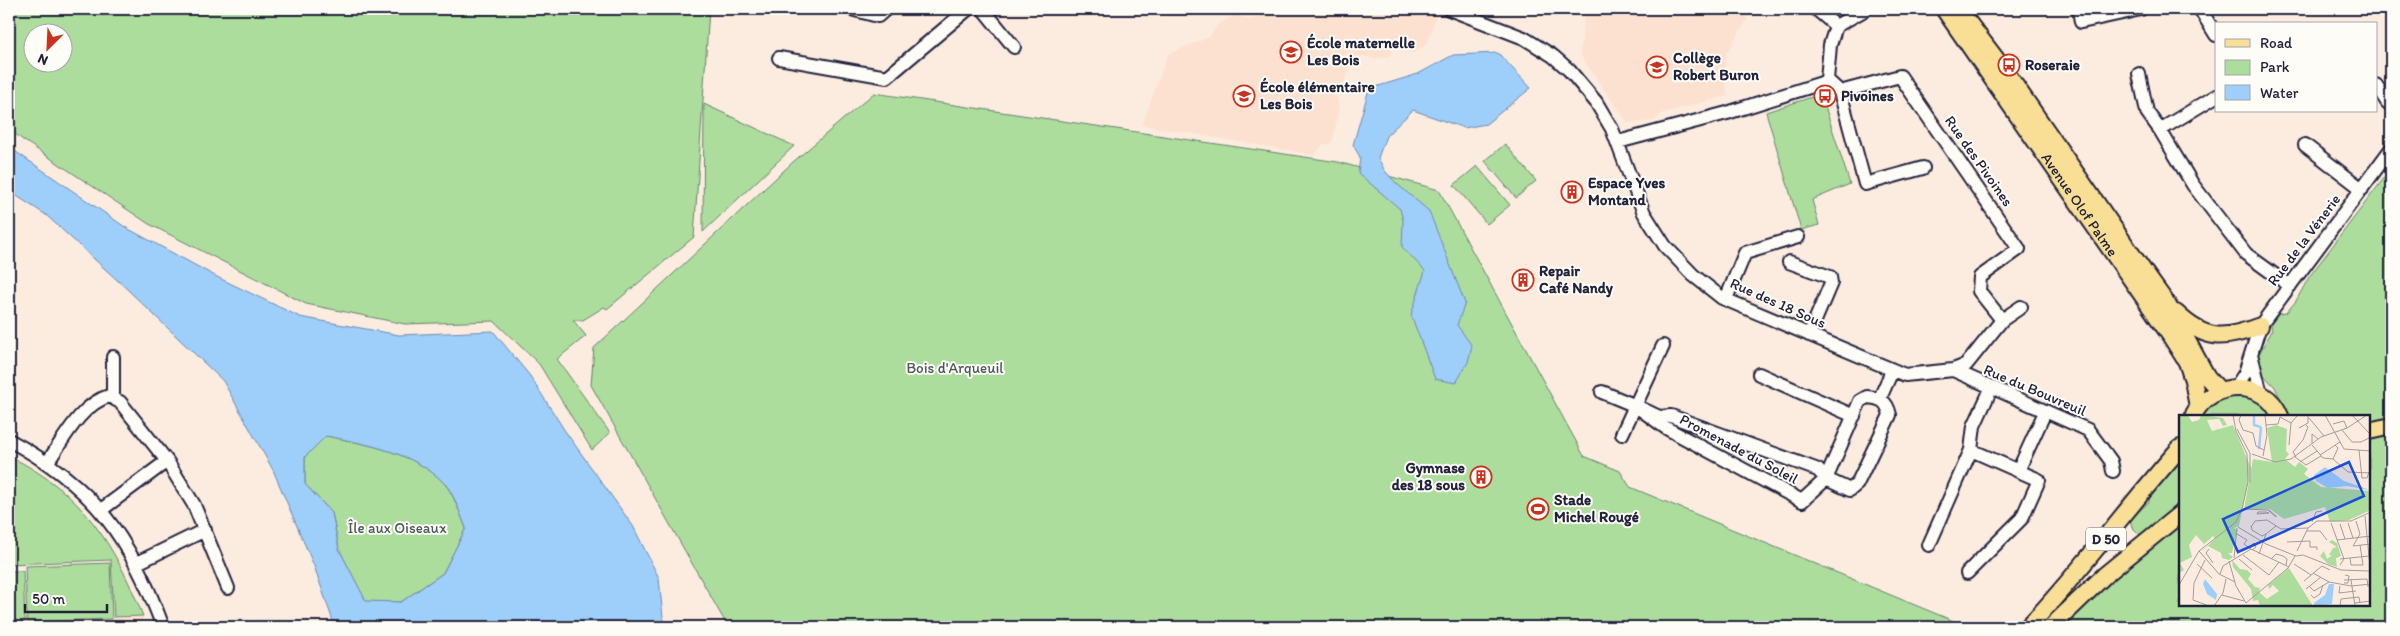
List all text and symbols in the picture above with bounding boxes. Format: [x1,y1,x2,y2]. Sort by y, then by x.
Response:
north arrow [22,22,72,72]
legend [2215,22,2378,112]
place label: École maternelle Les Bois [1307,33,1415,69]
text: Road [2260,34,2293,52]
school or university icon: École maternelle Les Bois [1279,40,1303,64]
place label: Collège Robert Buron [1673,49,1760,84]
text: N [35,50,51,69]
bus stop icon: Roseraie [1997,53,2021,77]
school or university icon: Collège Robert Buron [1645,55,1669,79]
place label: Roseraie [2025,56,2080,74]
text: Park [2260,58,2290,76]
place label: École élémentaire Les Bois [1260,77,1375,113]
school or university icon: École élémentaire Les Bois [1232,84,1256,108]
bus stop icon: Pivoines [1813,84,1837,108]
text: Water [2260,84,2299,102]
place label: Pivoines [1841,87,1894,105]
street label: Rue des Pivoines [1941,112,2017,210]
street label: Avenue Olof Palme [2037,149,2122,260]
place label: Espace Yves Montand [1588,174,1665,209]
building icon: Espace Yves Montand [1560,180,1584,204]
street label: Rue de la Vénerie [2264,191,2344,289]
place label: Repair Café Nandy [1539,262,1614,298]
building icon: Repair Café Nandy [1511,268,1535,292]
street label: Rue des 18 Sous [1727,274,1829,332]
park label: Bois d'Arqueuil [906,359,1004,377]
street label: Rue du Bouvreuil [1981,360,2090,420]
street label: Promenade du Soleil [1677,410,1802,488]
inset map [2179,415,2370,606]
place label: Gymnase des 18 sous [1392,459,1465,494]
building icon: Gymnase des 18 sous [1469,465,1493,489]
place label: Stade Michel Rougé [1554,491,1639,527]
sports icon: Stade Michel Rougé [1526,497,1550,521]
park label: Île aux Oiseaux [348,519,447,537]
road number: D 50 [2086,528,2126,550]
scale bar [25,581,108,613]
text: 50 m [32,590,65,608]

